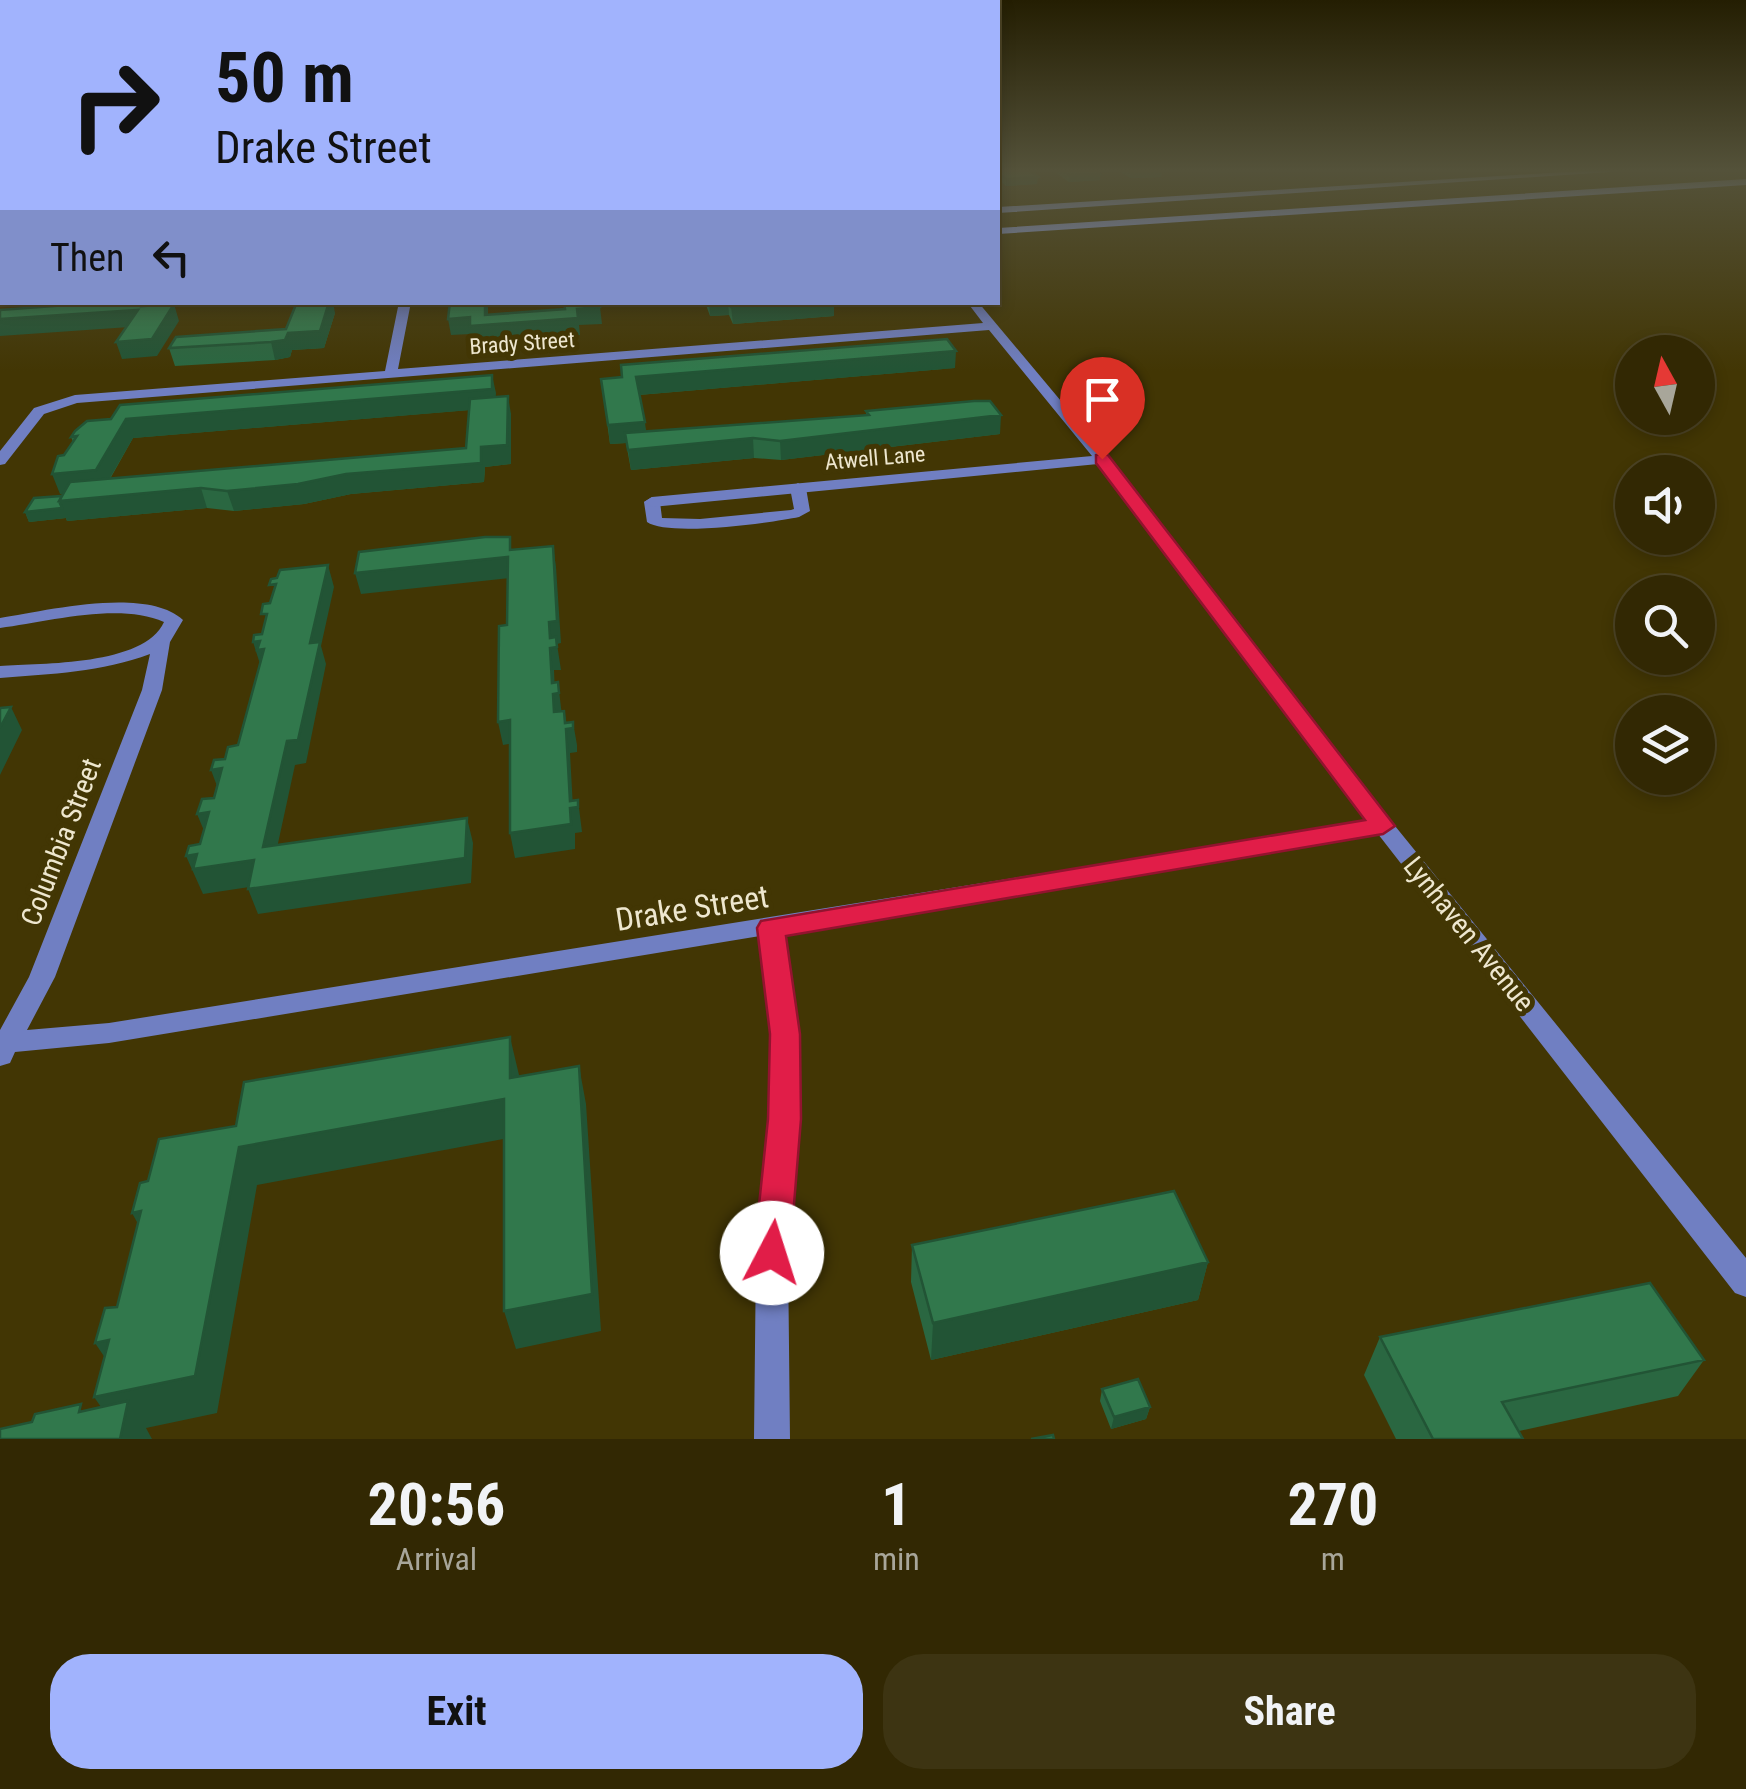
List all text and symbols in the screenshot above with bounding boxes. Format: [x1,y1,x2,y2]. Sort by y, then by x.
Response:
text: 50 m [215,37,354,119]
icon: right [50,40,180,170]
text: Drake Street [215,121,432,174]
icon: left [144,230,199,285]
text: Then [50,236,124,280]
street label: Brady Street [469,327,575,359]
north arrow [1615,335,1715,435]
map controls [1615,335,1715,795]
pin [1060,357,1145,460]
icon: arrive [1075,372,1130,427]
street label: Atwell Lane [824,441,926,475]
button: sound [1615,455,1715,555]
button: search [1615,575,1715,675]
button: layers [1615,695,1715,795]
street label: Columbia Street [14,754,108,930]
street label: Lynhaven Avenue [1397,850,1541,1018]
street label: Drake Street [613,877,771,939]
position arrow [720,1201,824,1305]
text: 20:56 [368,1469,505,1540]
text: 1 [881,1469,912,1540]
text: 270 [1287,1469,1378,1540]
text: Arrival [396,1540,477,1578]
text: min [873,1540,920,1578]
text: m [1321,1540,1345,1578]
button: Exit [50,1654,863,1769]
button: Share [883,1654,1696,1769]

